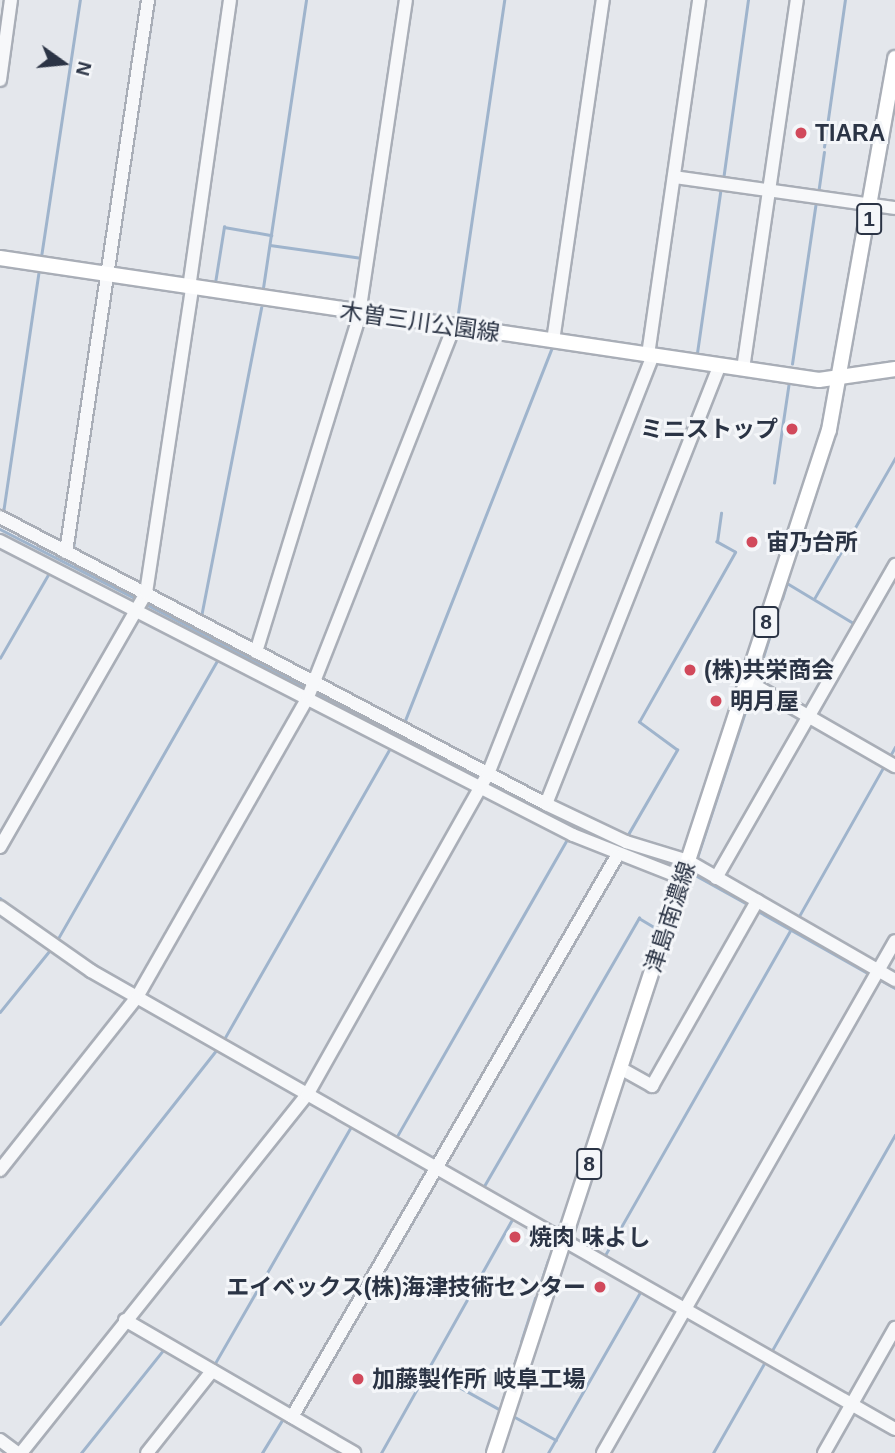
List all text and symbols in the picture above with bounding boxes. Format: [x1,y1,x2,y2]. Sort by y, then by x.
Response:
north arrow [28,28,98,98]
text: N [72,59,96,78]
place label: TIARA [815,119,885,147]
marker: TIARA [793,125,809,141]
road number: 1 [855,202,883,236]
street label: 木曽三川公園線 [338,297,502,347]
place label: ミニストップ [640,415,778,443]
marker: ミニストップ [784,421,800,437]
place label: 宙乃台所 [766,528,858,556]
marker: 宙乃台所 [744,534,760,550]
road number: 8 [752,604,780,640]
place label: (株)共栄商会 [704,656,834,684]
marker: (株)共栄商会 [682,662,698,678]
place label: 明月屋 [730,687,799,715]
marker: 明月屋 [708,693,724,709]
street label: 津島南濃線 [639,858,701,976]
road number: 8 [575,1146,603,1182]
place label: 焼肉 味よし [529,1223,650,1251]
marker: 焼肉 味よし [507,1229,523,1245]
place label: エイベックス(株)海津技術センター [226,1273,586,1301]
marker: エイベックス(株)海津技術センター [592,1279,608,1295]
place label: 加藤製作所 岐阜工場 [372,1365,585,1393]
marker: 加藤製作所 岐阜工場 [350,1371,366,1387]

